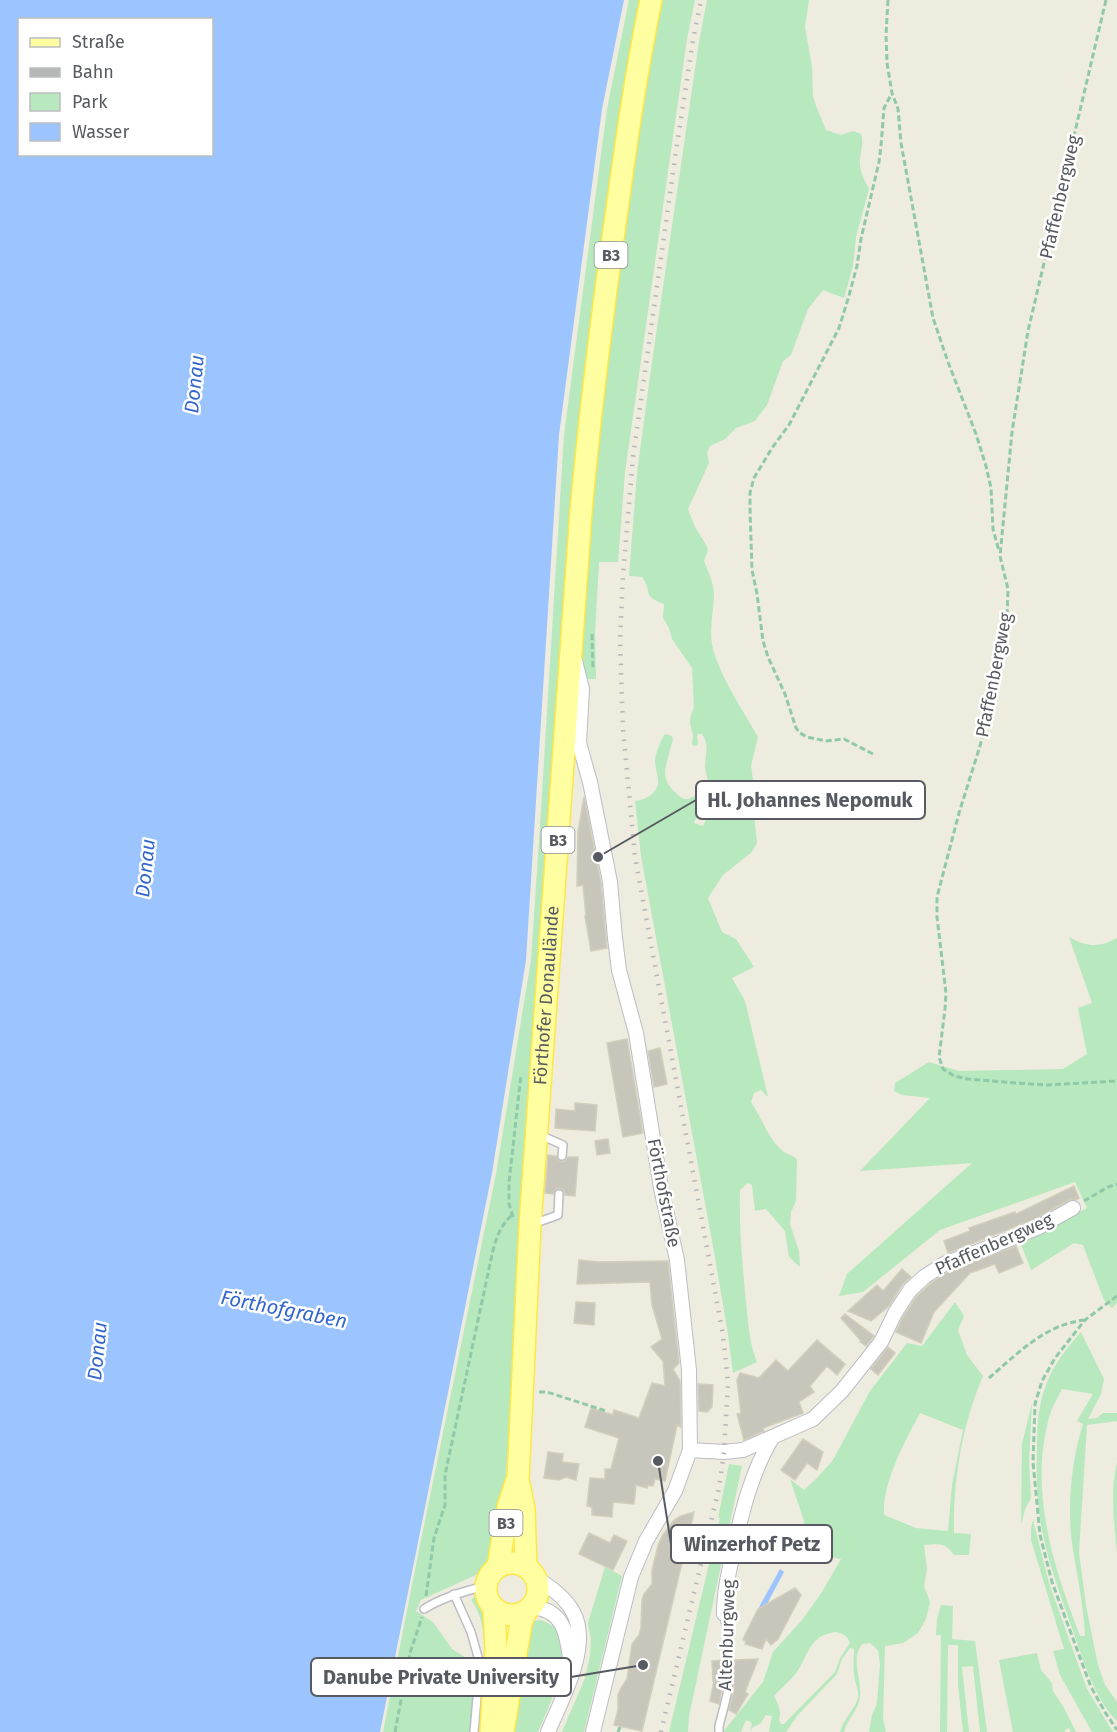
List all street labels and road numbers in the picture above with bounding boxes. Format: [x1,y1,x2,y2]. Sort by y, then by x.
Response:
street label: Pfaffenbergweg [1035,132,1085,261]
road number: B3 [594,242,628,268]
street label: Pfaffenbergweg [971,610,1017,739]
road number: B3 [542,827,574,853]
street label: Förthofer Donaulände [529,905,564,1086]
street label: Förthofstraße [643,1137,685,1249]
street label: Pfaffenbergweg [932,1208,1057,1280]
road number: B3 [490,1510,522,1536]
street label: Altenburgweg [714,1578,740,1691]

